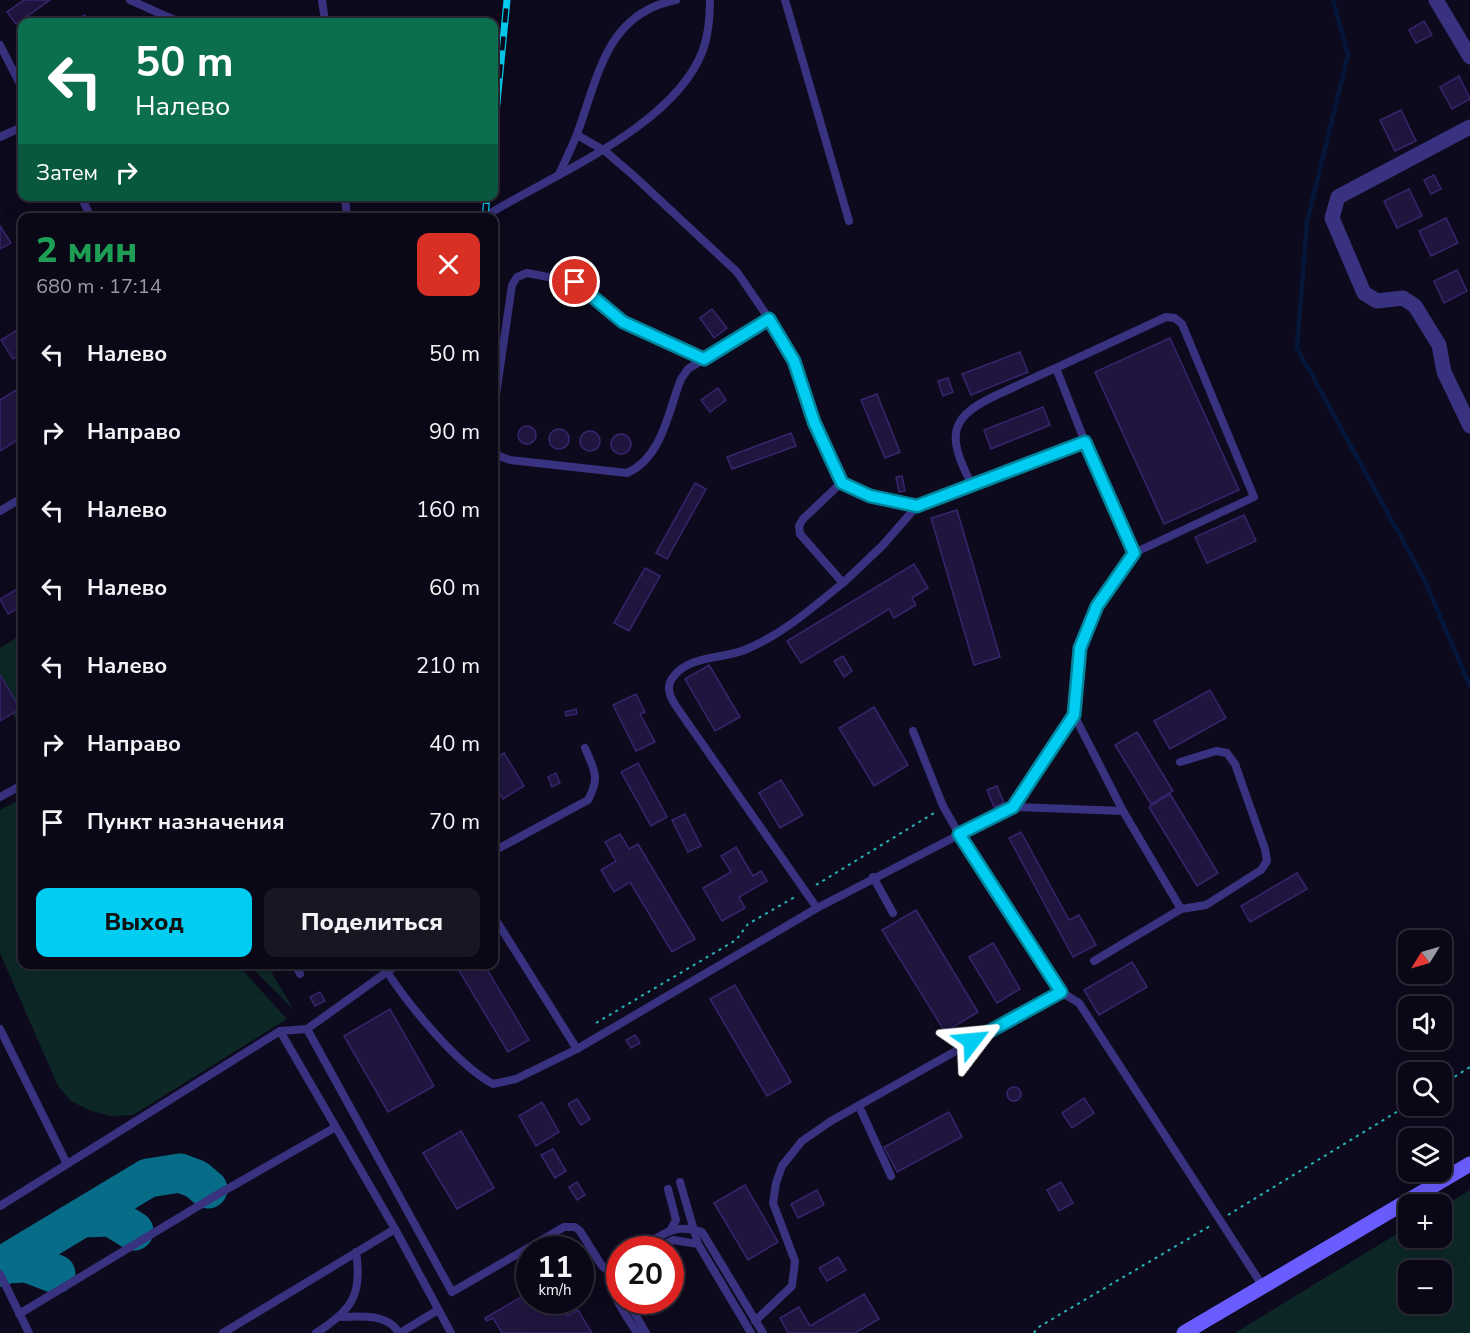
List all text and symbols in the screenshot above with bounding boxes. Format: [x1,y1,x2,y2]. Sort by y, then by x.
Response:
text: 50 m [135,34,234,91]
icon: left [36,42,114,120]
text: Налево [135,88,230,125]
icon: right [110,156,143,189]
text: Затем [36,158,98,188]
text: 2 мин [36,226,137,275]
button: close [417,233,480,296]
pin [549,256,600,307]
icon: arrive [558,265,591,298]
text: 680 m · 17:14 [36,273,162,300]
icon: left [36,338,69,371]
text: Налево [87,339,167,369]
text: 50 m [429,339,480,369]
icon: right [36,416,69,449]
text: Направо [87,417,181,447]
text: 90 m [429,417,480,447]
icon: left [36,494,69,527]
text: Налево [87,495,167,525]
text: 160 m [416,495,480,525]
icon: left [36,572,69,605]
text: Налево [87,573,167,603]
text: 60 m [429,573,480,603]
icon: left [36,650,69,683]
text: Налево [87,651,167,681]
text: 210 m [416,651,480,681]
icon: right [36,728,69,761]
text: Направо [87,729,181,759]
text: 40 m [429,729,480,759]
icon: arrive [36,806,69,839]
text: Пункт назначения [87,807,285,837]
text: 70 m [429,807,480,837]
button: Выход [36,888,252,957]
button: Поделиться [264,888,480,957]
north arrow [1398,930,1452,984]
map controls [1398,930,1452,1314]
button: sound [1398,996,1452,1050]
position arrow [940,1009,1004,1073]
button: search [1398,1062,1452,1116]
button: layers [1398,1128,1452,1182]
button: + [1398,1194,1452,1248]
speed limit sign: 20 [606,1236,684,1314]
text: 11 [537,1247,573,1288]
button: − [1398,1260,1452,1314]
text: km/h [538,1280,572,1300]

